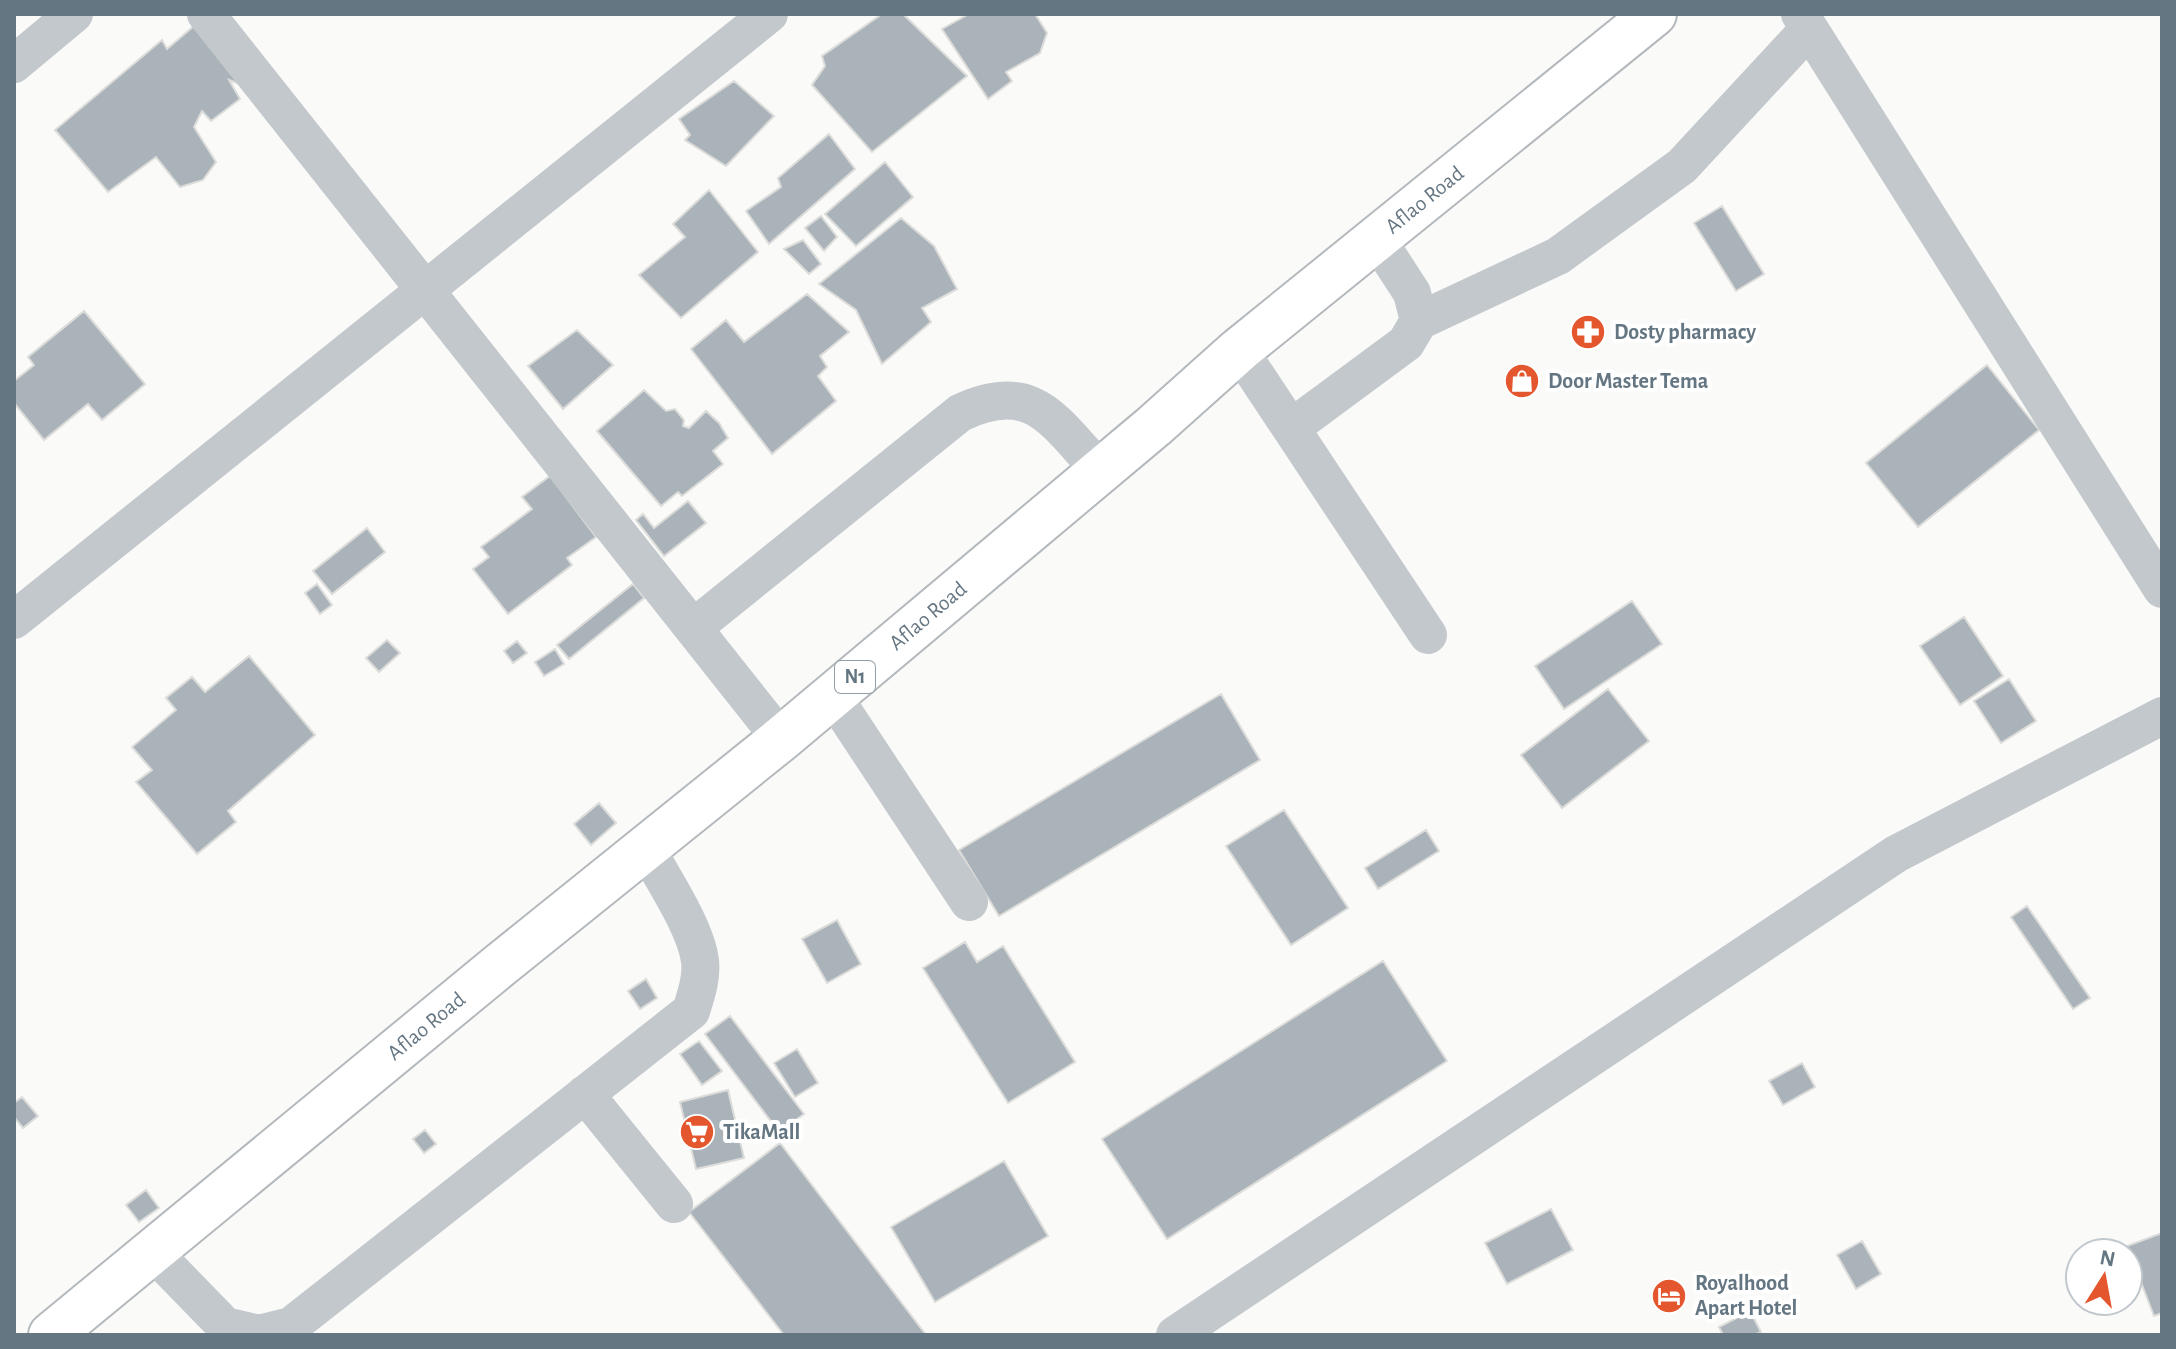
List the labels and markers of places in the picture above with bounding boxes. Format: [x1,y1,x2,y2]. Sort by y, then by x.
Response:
pharmacy icon: Dosty pharmacy [1569,313,1607,351]
place label: Dosty pharmacy [1614,321,1756,344]
shop icon: Door Master Tema [1503,362,1541,400]
place label: Door Master Tema [1548,370,1709,392]
supermarket icon: TikaMall [678,1113,716,1151]
place label: TikaMall [723,1121,800,1143]
place label: Royalhood Apart Hotel [1695,1272,1797,1319]
hotel icon: Royalhood Apart Hotel [1650,1277,1688,1315]

